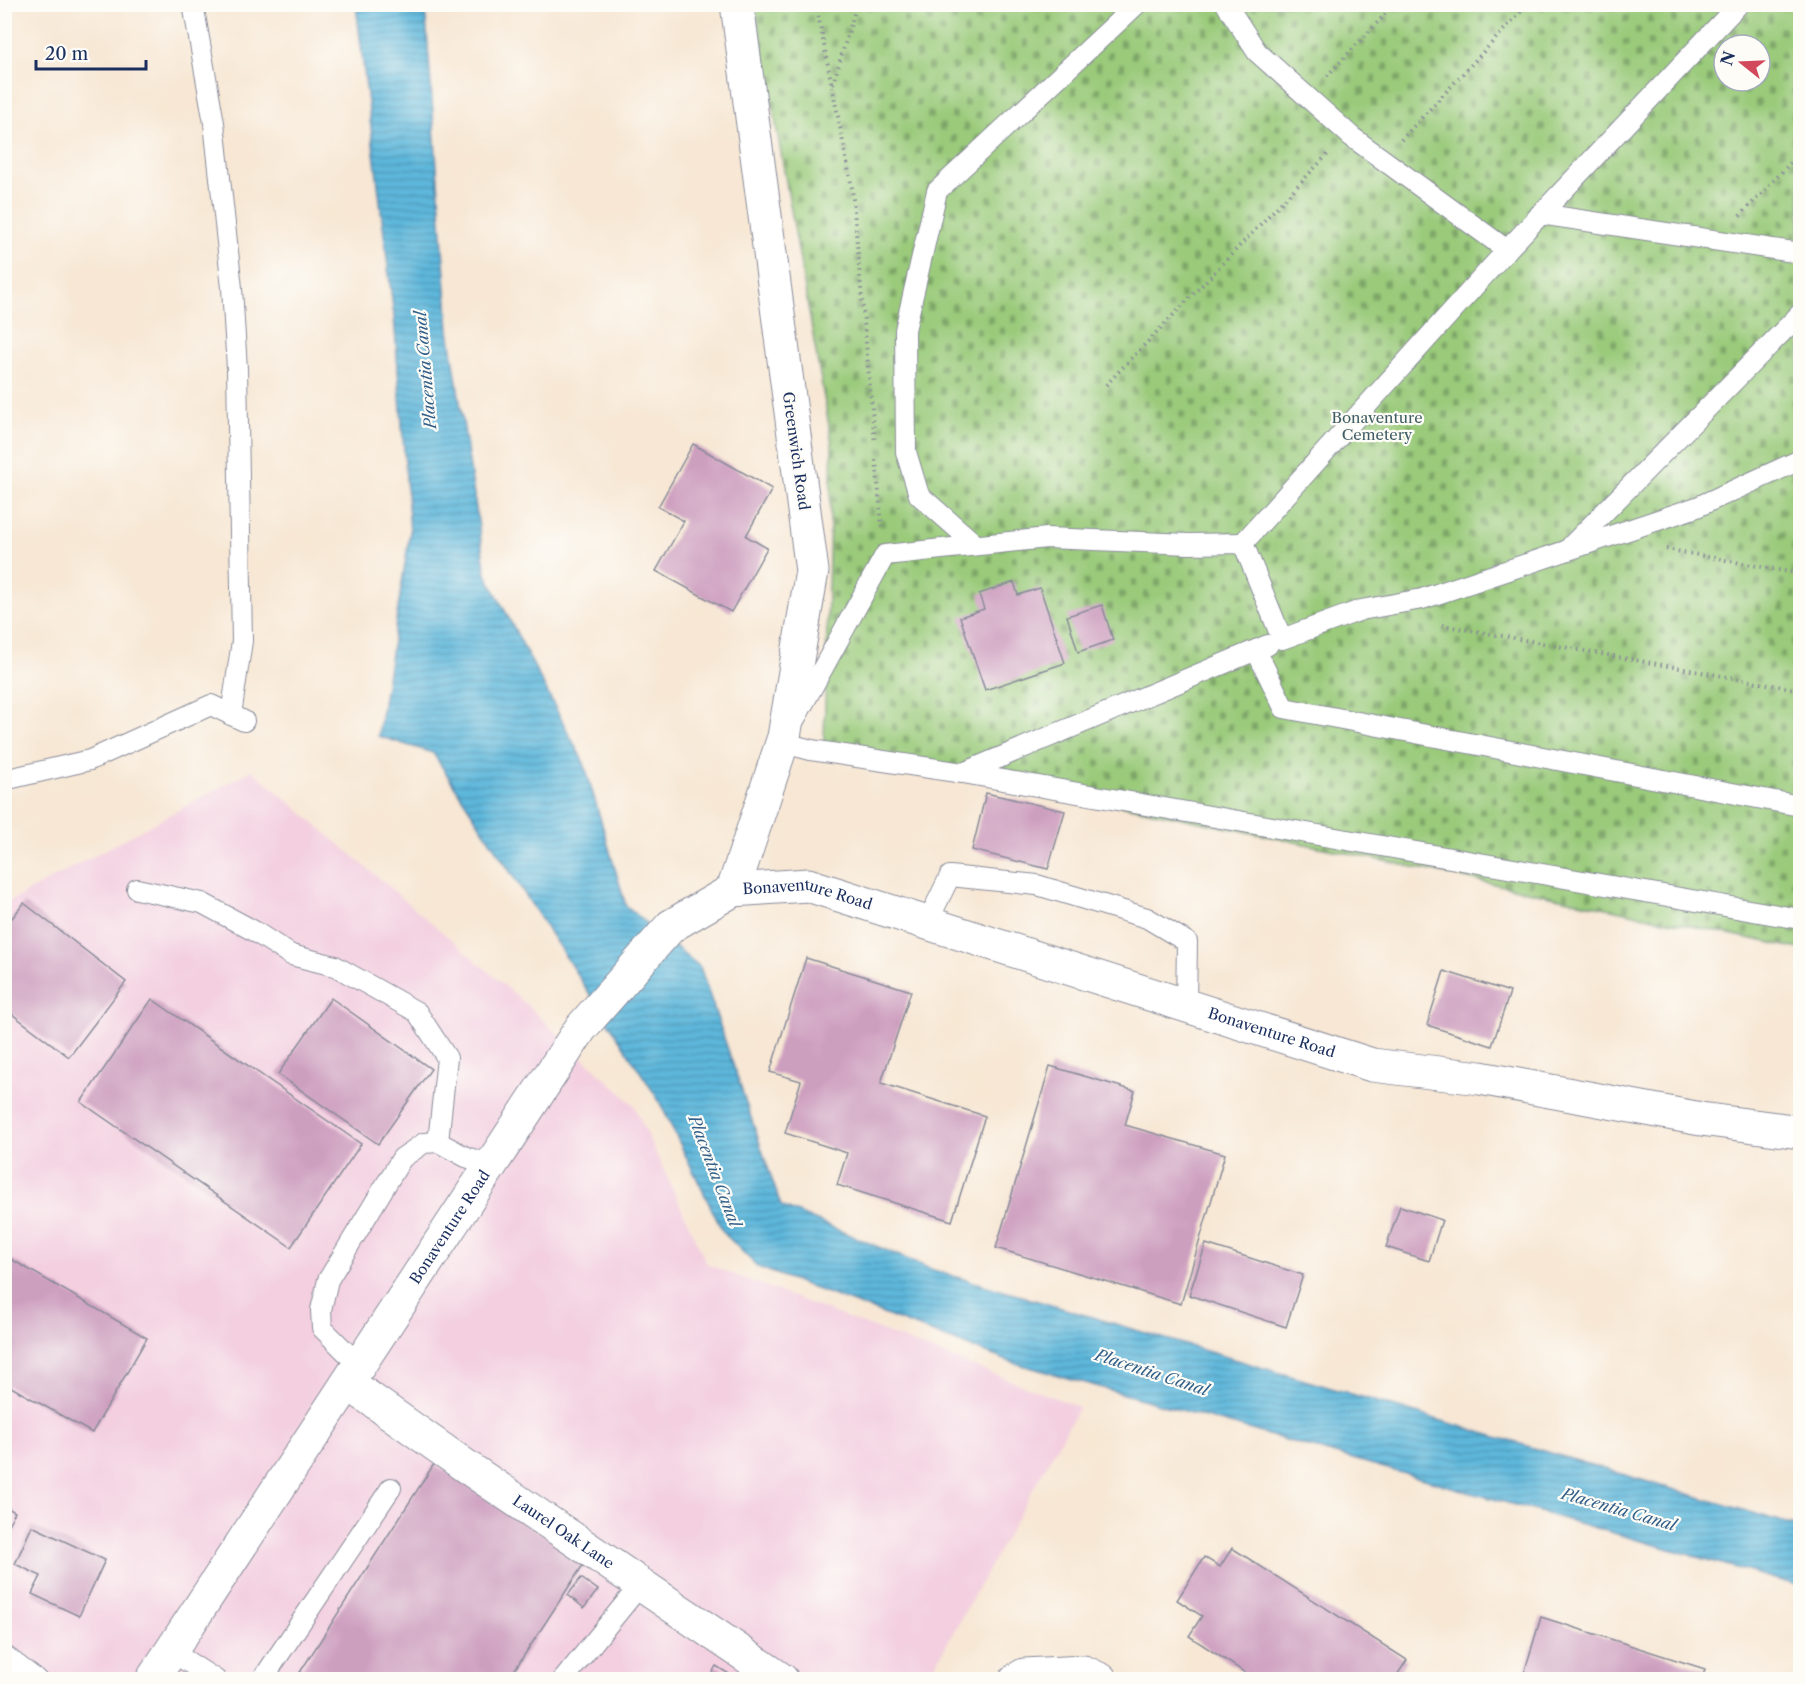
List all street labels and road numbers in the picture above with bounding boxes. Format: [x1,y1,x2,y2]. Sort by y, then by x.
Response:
street label: Greenwich Road [779,391,814,511]
street label: Bonaventure Road [742,875,875,914]
street label: Bonaventure Road [1206,1003,1338,1062]
street label: Bonaventure Road [405,1166,494,1287]
street label: Laurel Oak Lane [509,1491,618,1573]

